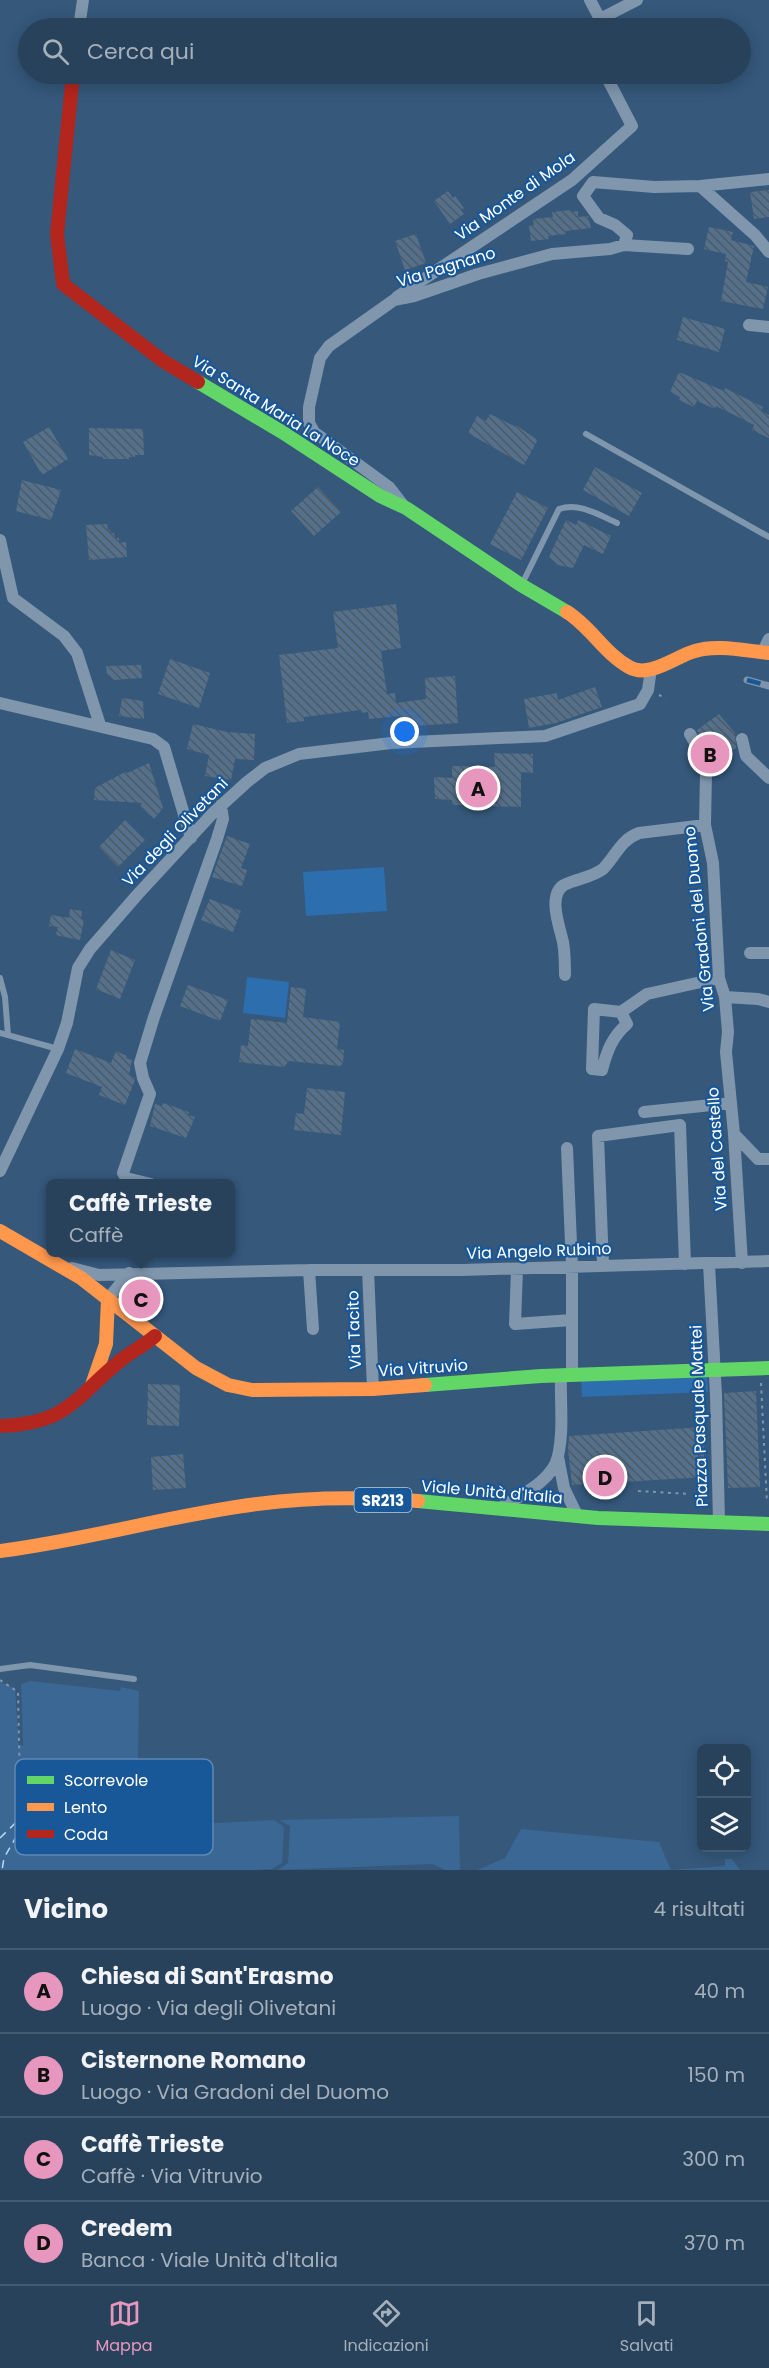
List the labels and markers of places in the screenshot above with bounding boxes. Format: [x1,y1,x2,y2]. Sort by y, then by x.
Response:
pin: B [690,732,730,777]
pin: A [458,766,498,810]
pin: C [122,1276,160,1322]
pin: D [586,1454,624,1500]

